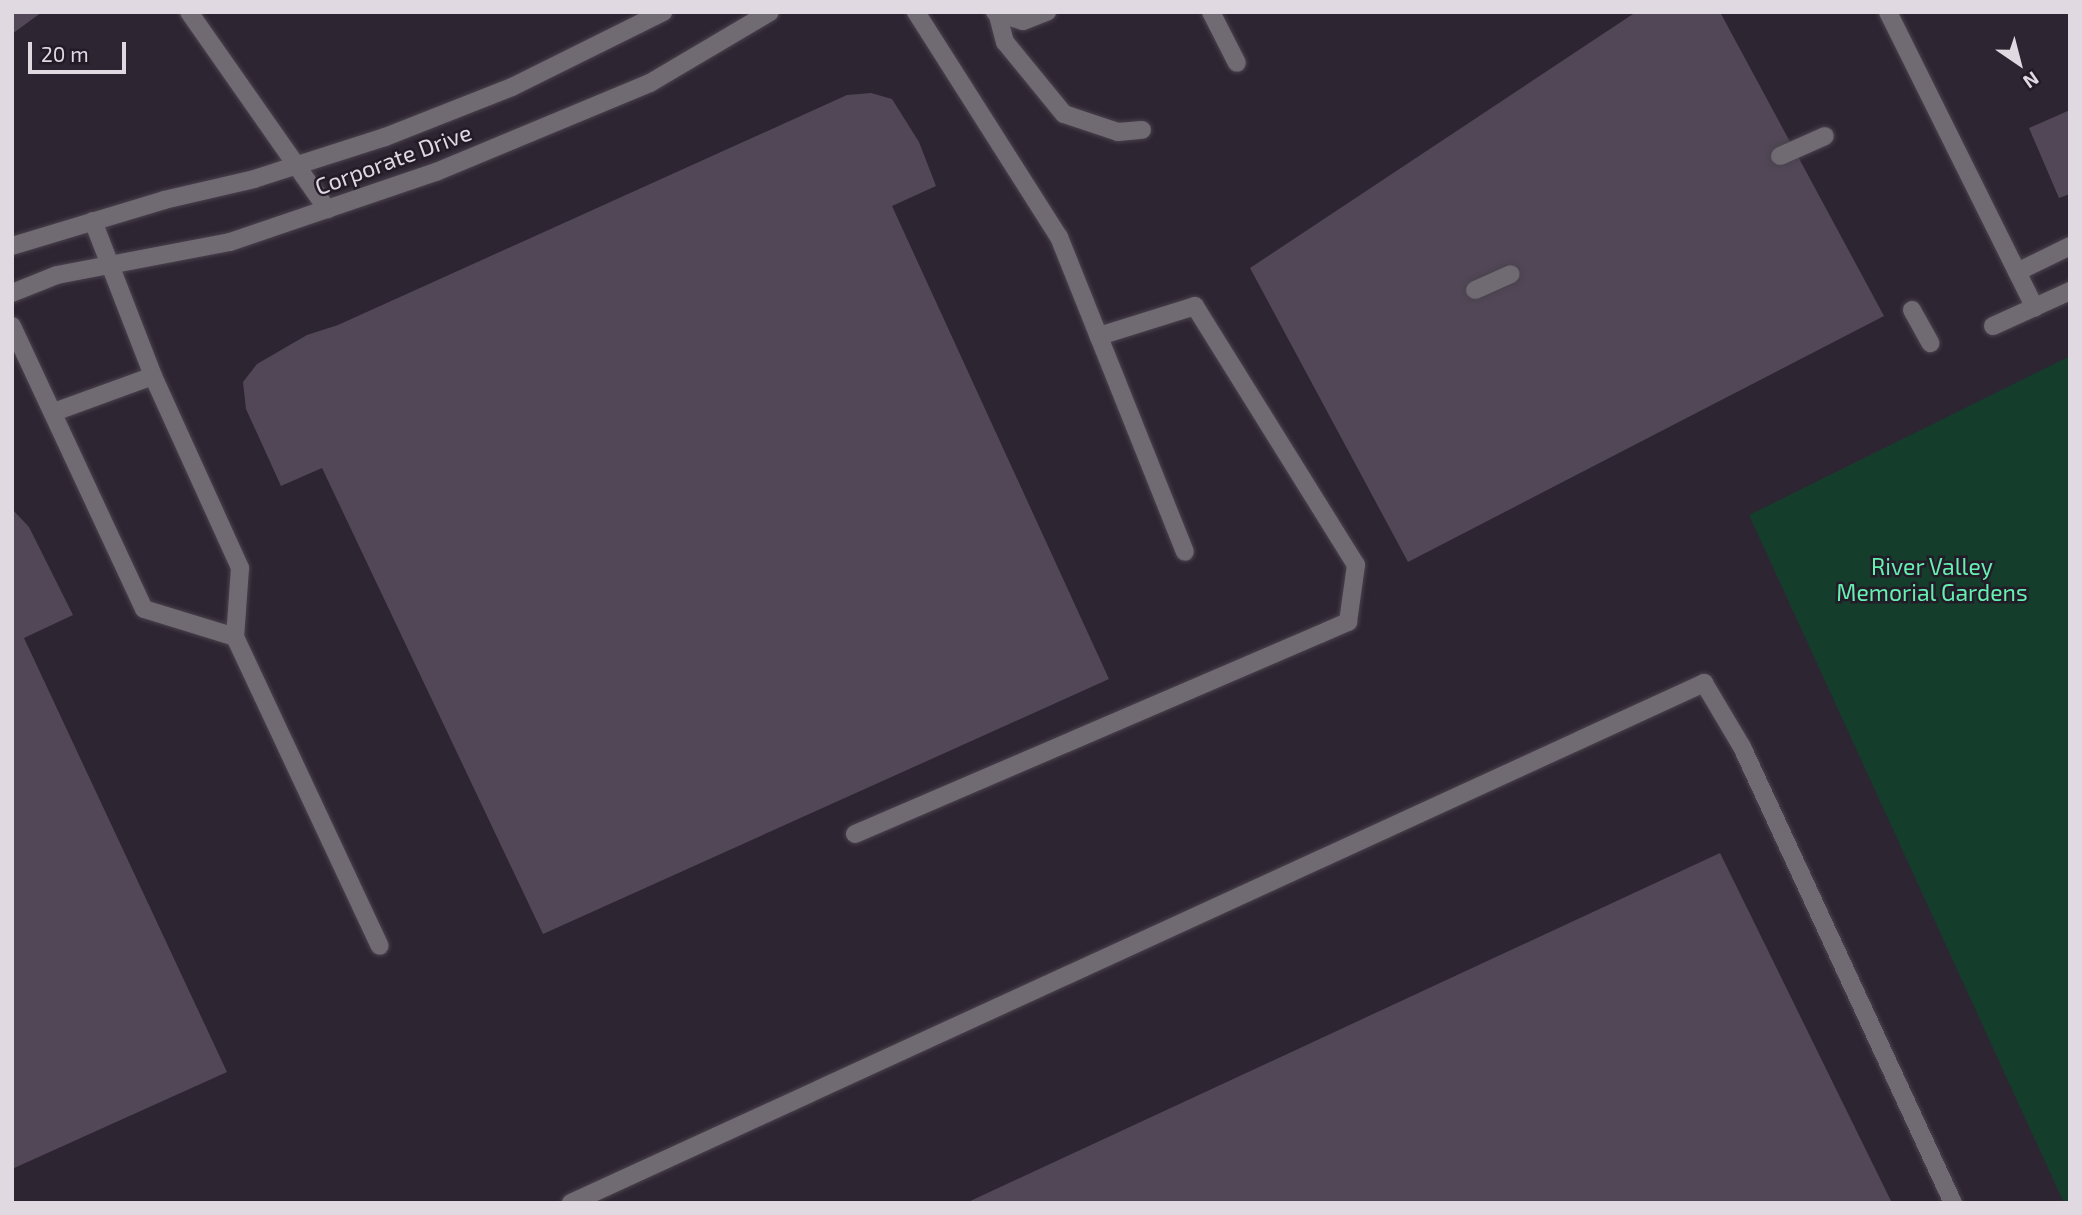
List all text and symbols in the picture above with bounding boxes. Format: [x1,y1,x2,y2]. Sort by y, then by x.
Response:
scale bar [32,28,130,72]
north arrow [1984,28,2054,98]
text: 20 m [41,41,89,66]
text: N [2019,67,2044,94]
street label: Corporate Drive [311,118,475,200]
park label: River Valley Memorial Gardens [1836,552,2028,606]

